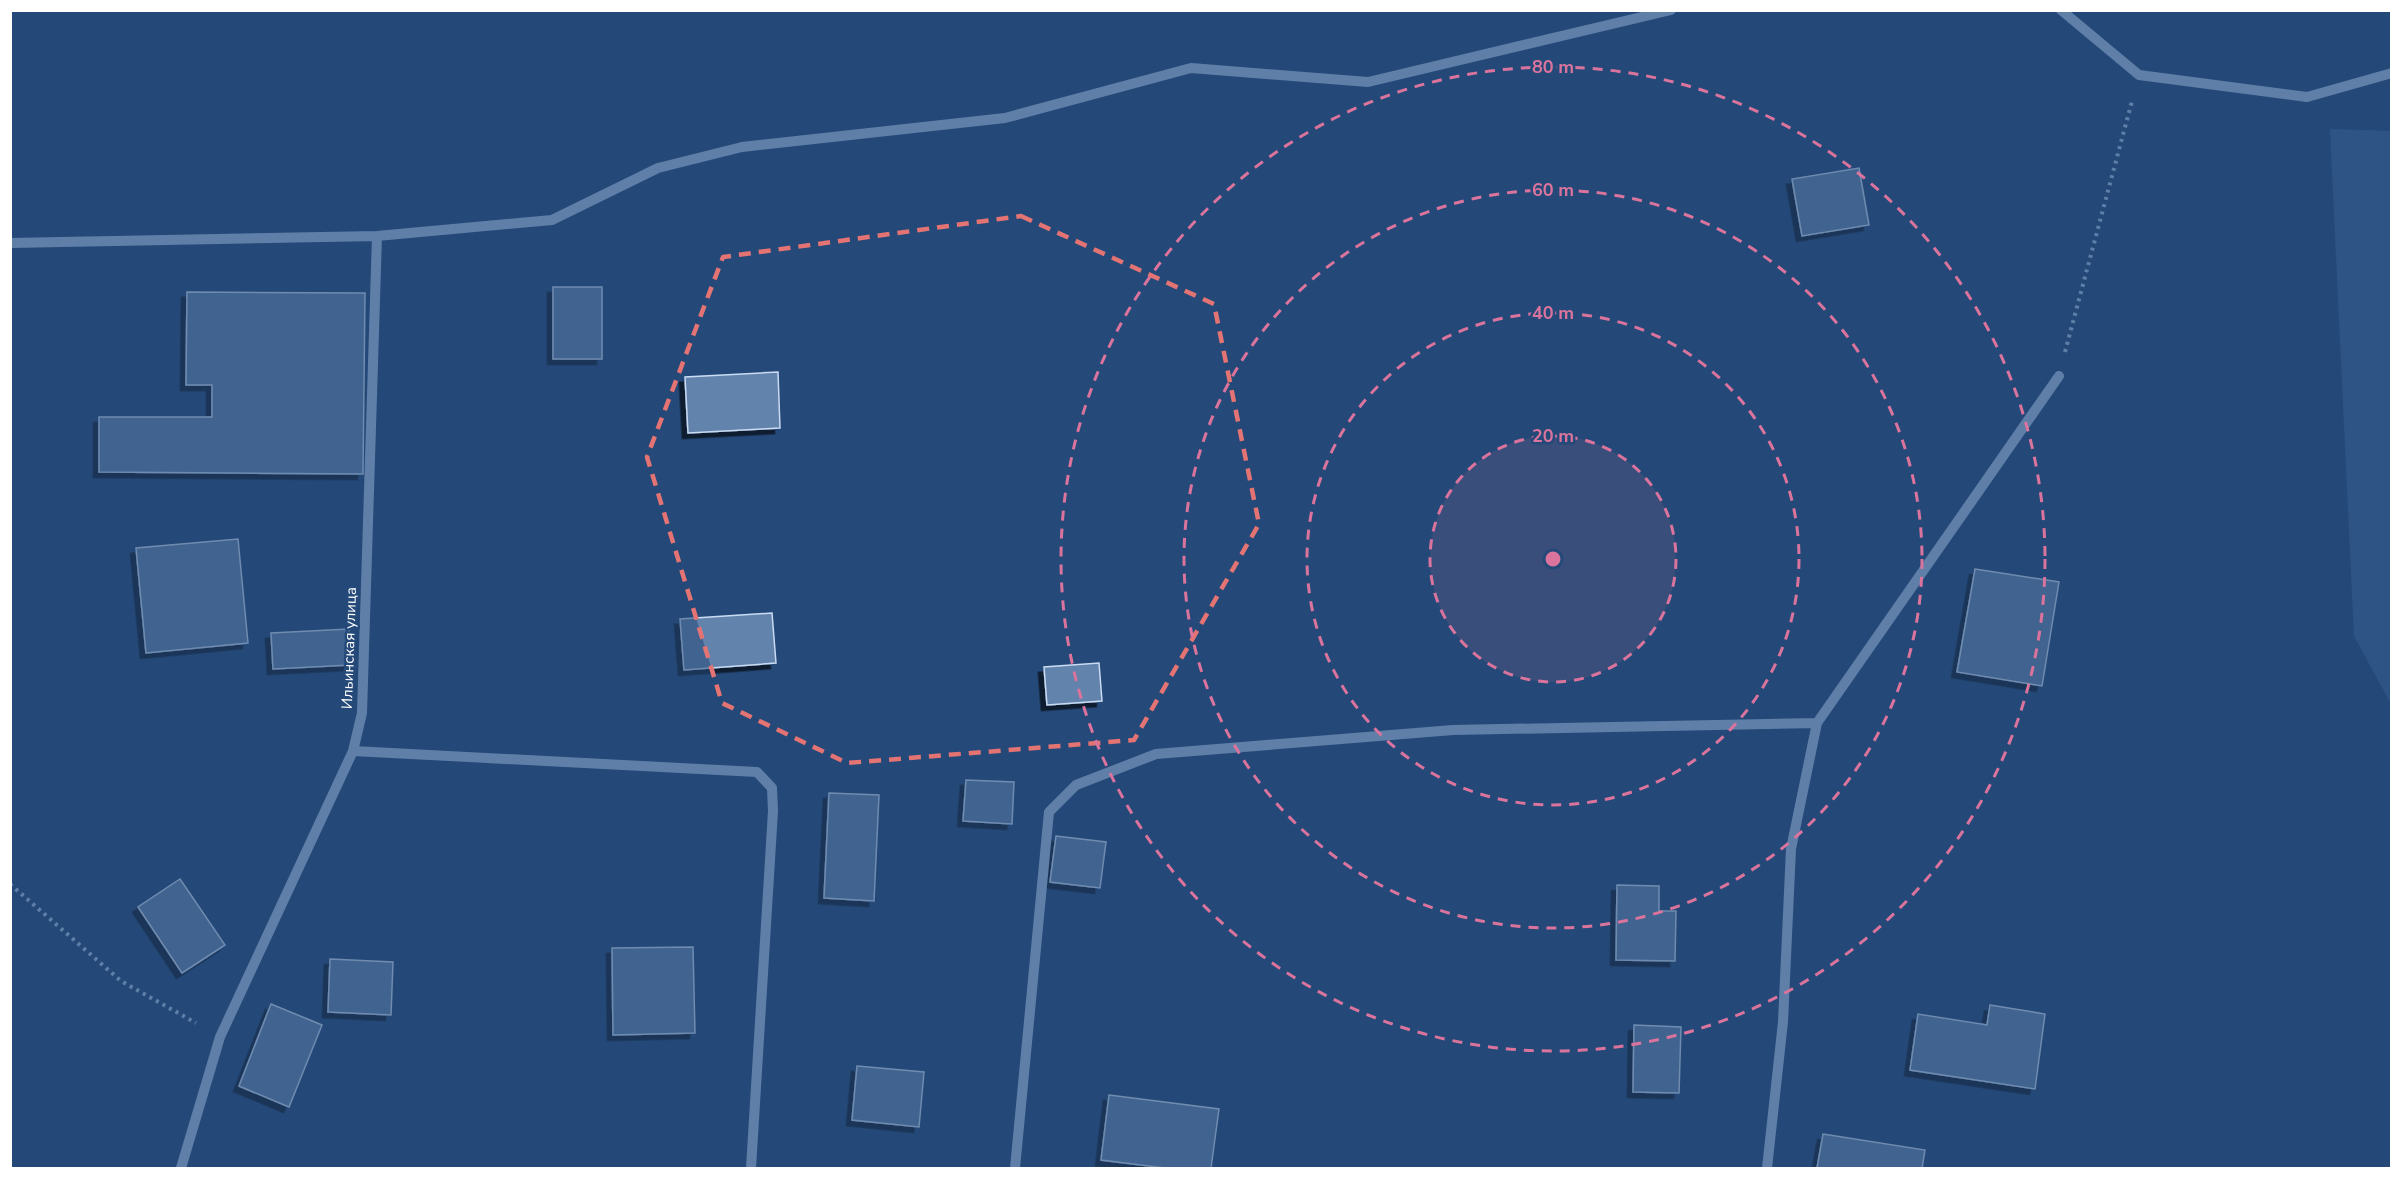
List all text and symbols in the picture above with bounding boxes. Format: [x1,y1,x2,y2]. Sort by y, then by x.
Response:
text: 80 m [1532,55,1574,79]
text: 60 m [1532,178,1574,202]
text: 40 m [1532,301,1574,325]
text: 20 m [1532,424,1574,448]
centre of rings [1543,549,1563,569]
street label: Ильинская улица [337,587,361,709]

